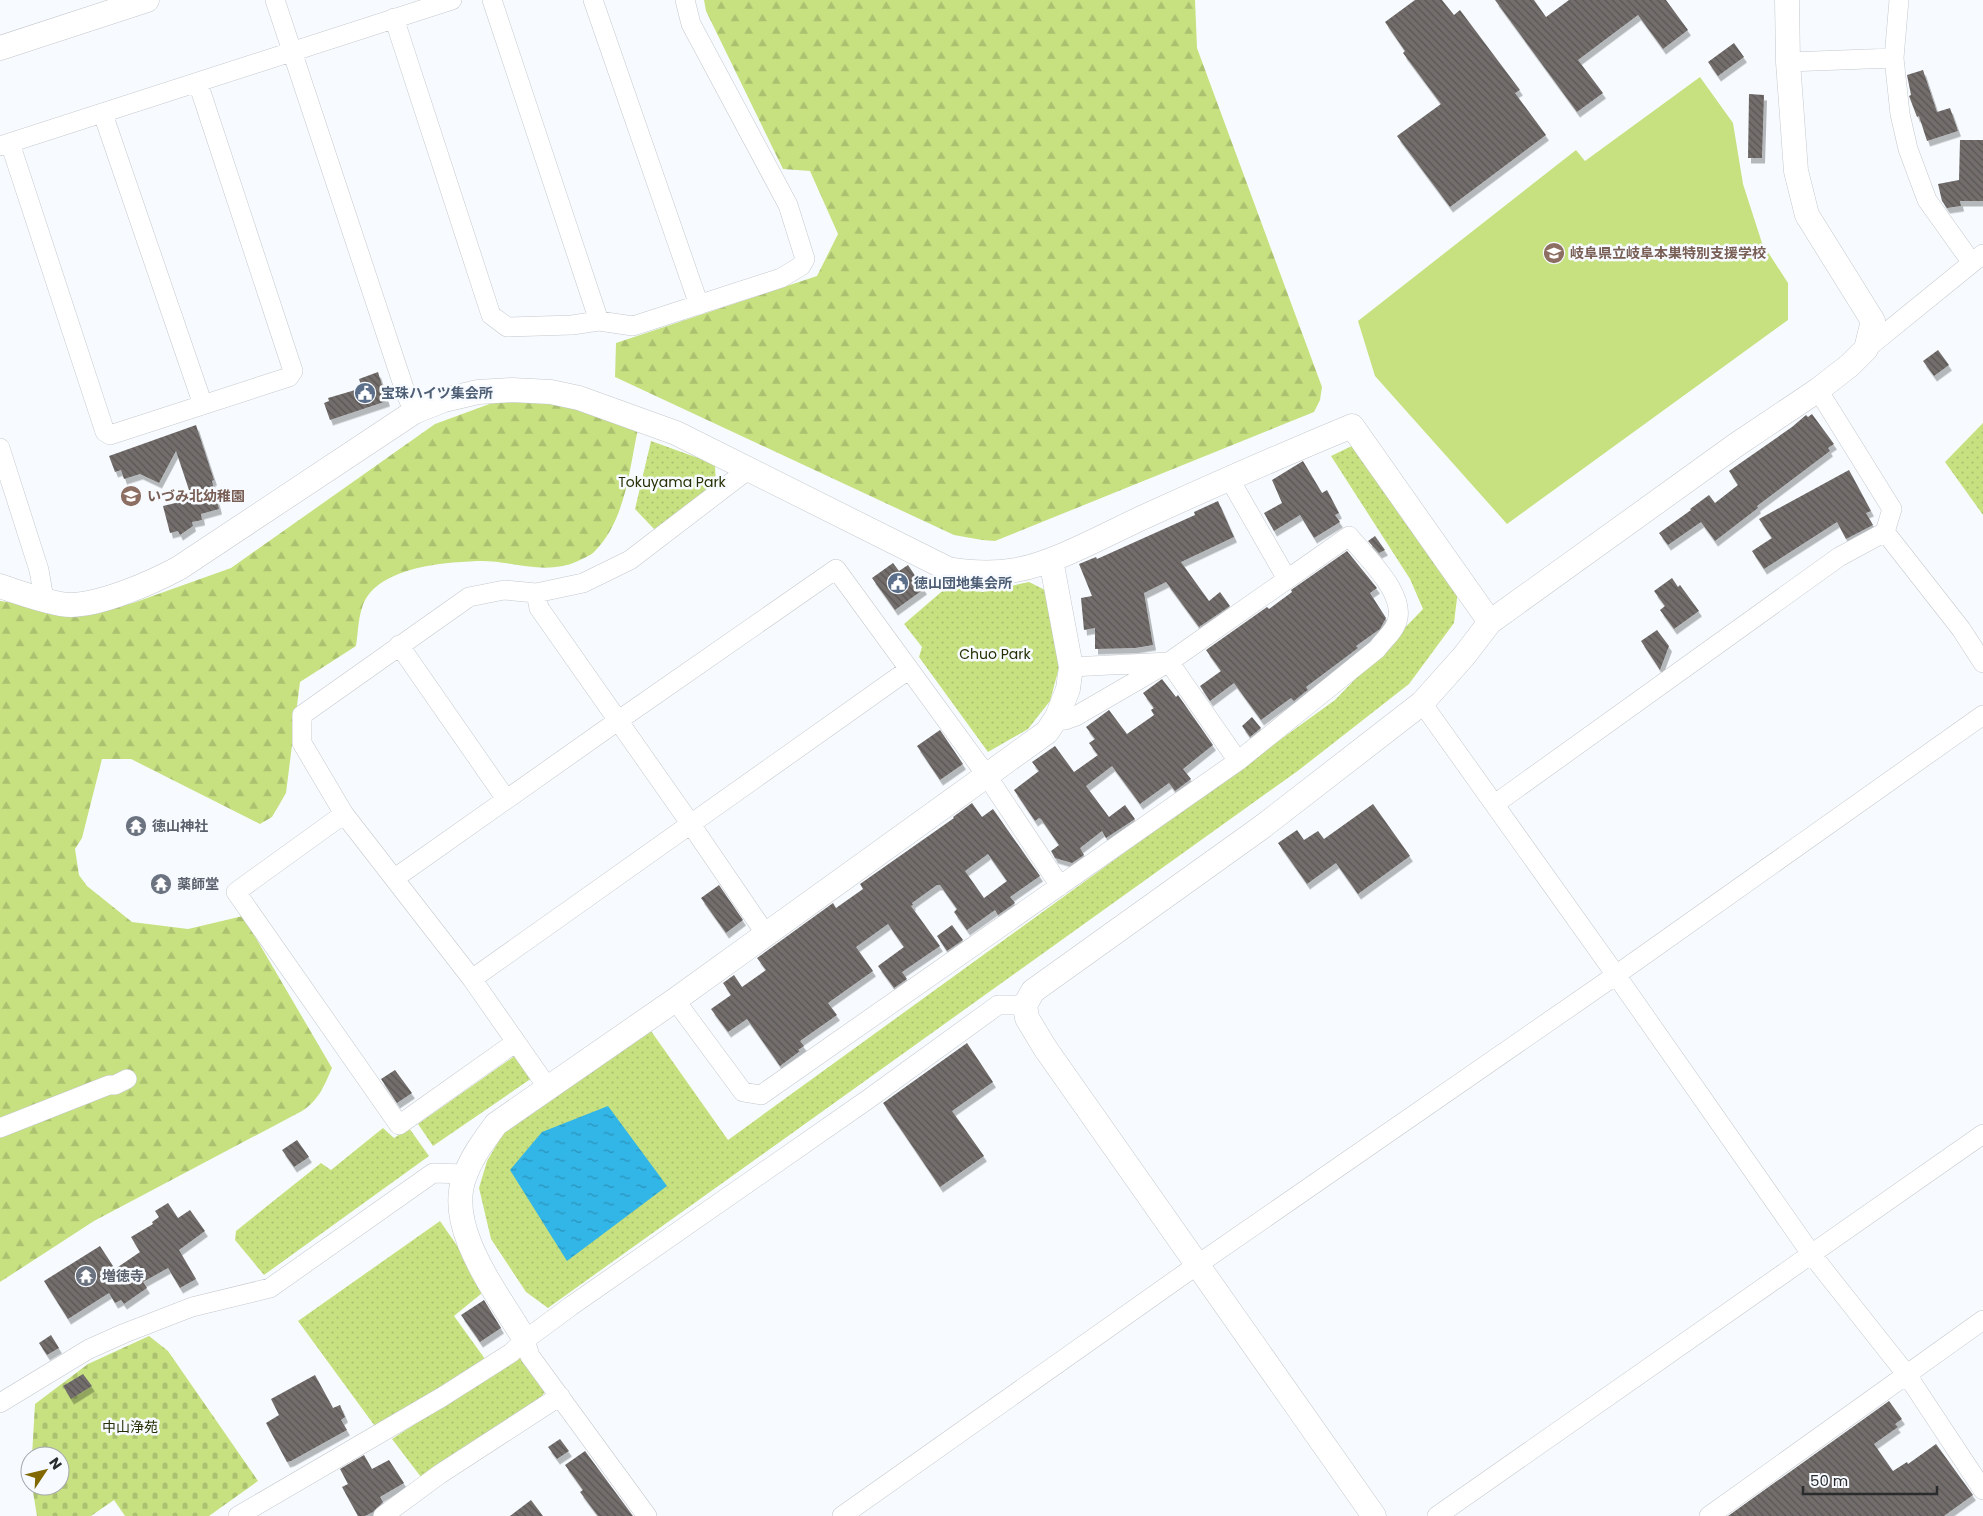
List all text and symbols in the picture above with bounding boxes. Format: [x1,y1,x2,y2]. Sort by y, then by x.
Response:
school or university icon: 岐阜県立岐阜本巣特別支援学校 [1542,241,1566,265]
place label: 岐阜県立岐阜本巣特別支援学校 [1570,243,1766,263]
public building icon: 宝珠ハイツ集会所 [353,381,377,405]
place label: 宝珠ハイツ集会所 [381,383,493,403]
park label: Tokuyama Park [618,472,727,492]
school or university icon: いづみ北幼稚園 [119,484,143,508]
place label: いづみ北幼稚園 [147,486,245,506]
public building icon: 徳山団地集会所 [886,571,910,595]
place label: 徳山団地集会所 [914,573,1012,593]
park label: Chuo Park [959,644,1031,664]
temple icon: 徳山神社 [124,814,148,838]
place label: 徳山神社 [152,816,208,836]
temple icon: 薬師堂 [149,872,173,896]
place label: 薬師堂 [177,874,219,894]
temple icon: 増徳寺 [74,1264,98,1288]
place label: 増徳寺 [102,1266,144,1286]
park label: 中山浄苑 [102,1417,158,1437]
north arrow [20,1446,70,1496]
text: N [44,1453,67,1474]
scale bar [1803,1464,1937,1496]
text: 50 m [1810,1470,1848,1491]

